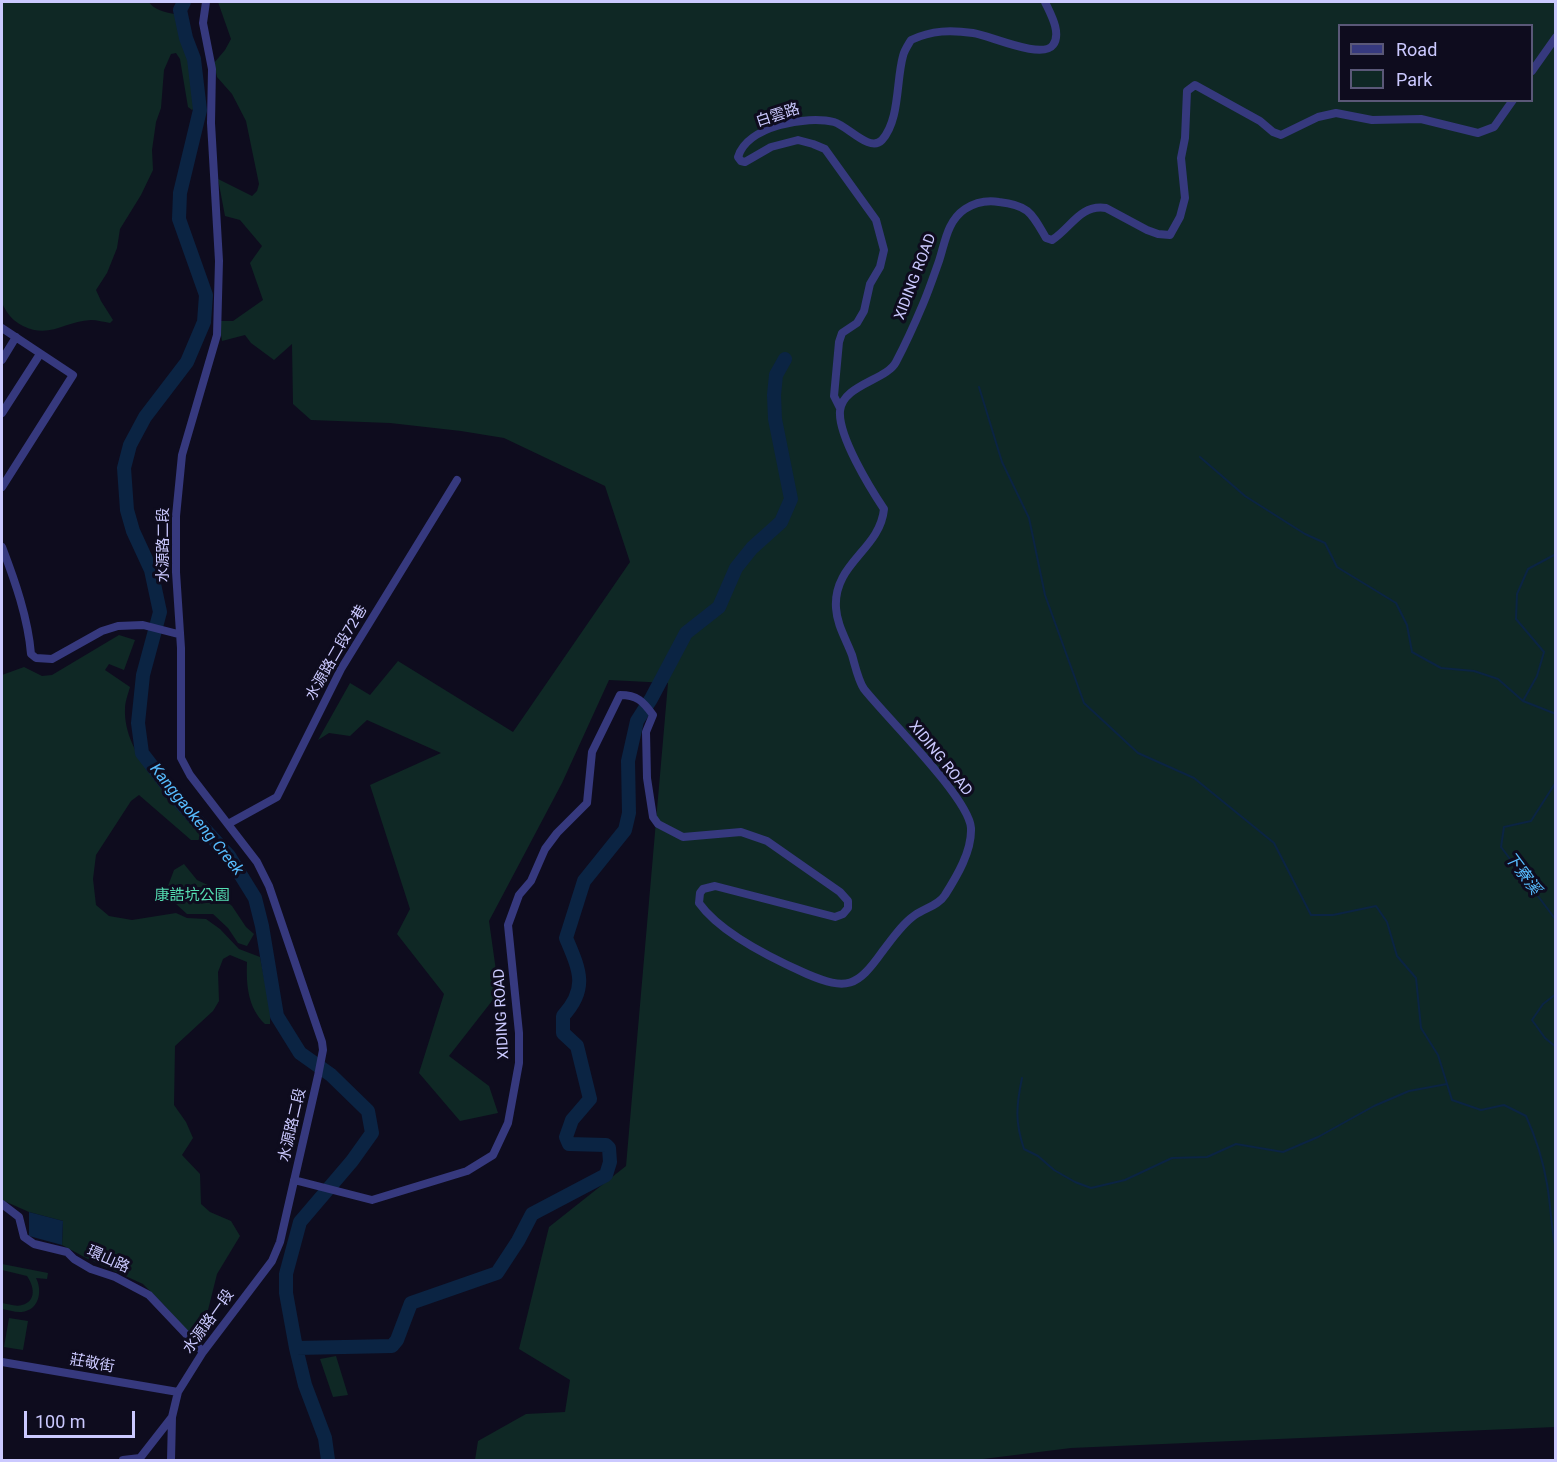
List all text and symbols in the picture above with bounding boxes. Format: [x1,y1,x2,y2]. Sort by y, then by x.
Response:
legend [1338,24,1533,102]
text: Road [1396,39,1437,60]
text: Park [1396,69,1432,90]
street label: 白雲路 [754,100,802,132]
street label: XIDING ROAD [891,231,941,323]
street label: 水源路二段 [155,508,173,582]
street label: 水源路二段72巷 [302,602,372,704]
street label: XIDING ROAD [904,718,976,800]
water label: Kanggaokeng Creek [145,760,247,880]
water label: 下寮溪 [1500,849,1544,899]
park label: 康誥坑公園 [155,887,229,905]
street label: XIDING ROAD [491,968,513,1060]
street label: 水源路二段 [276,1086,310,1164]
street label: 環山路 [84,1243,132,1277]
street label: 水源路一段 [180,1286,238,1358]
street label: 莊敬街 [68,1351,116,1377]
scale bar [27,1399,138,1437]
text: 100 m [35,1411,86,1432]

